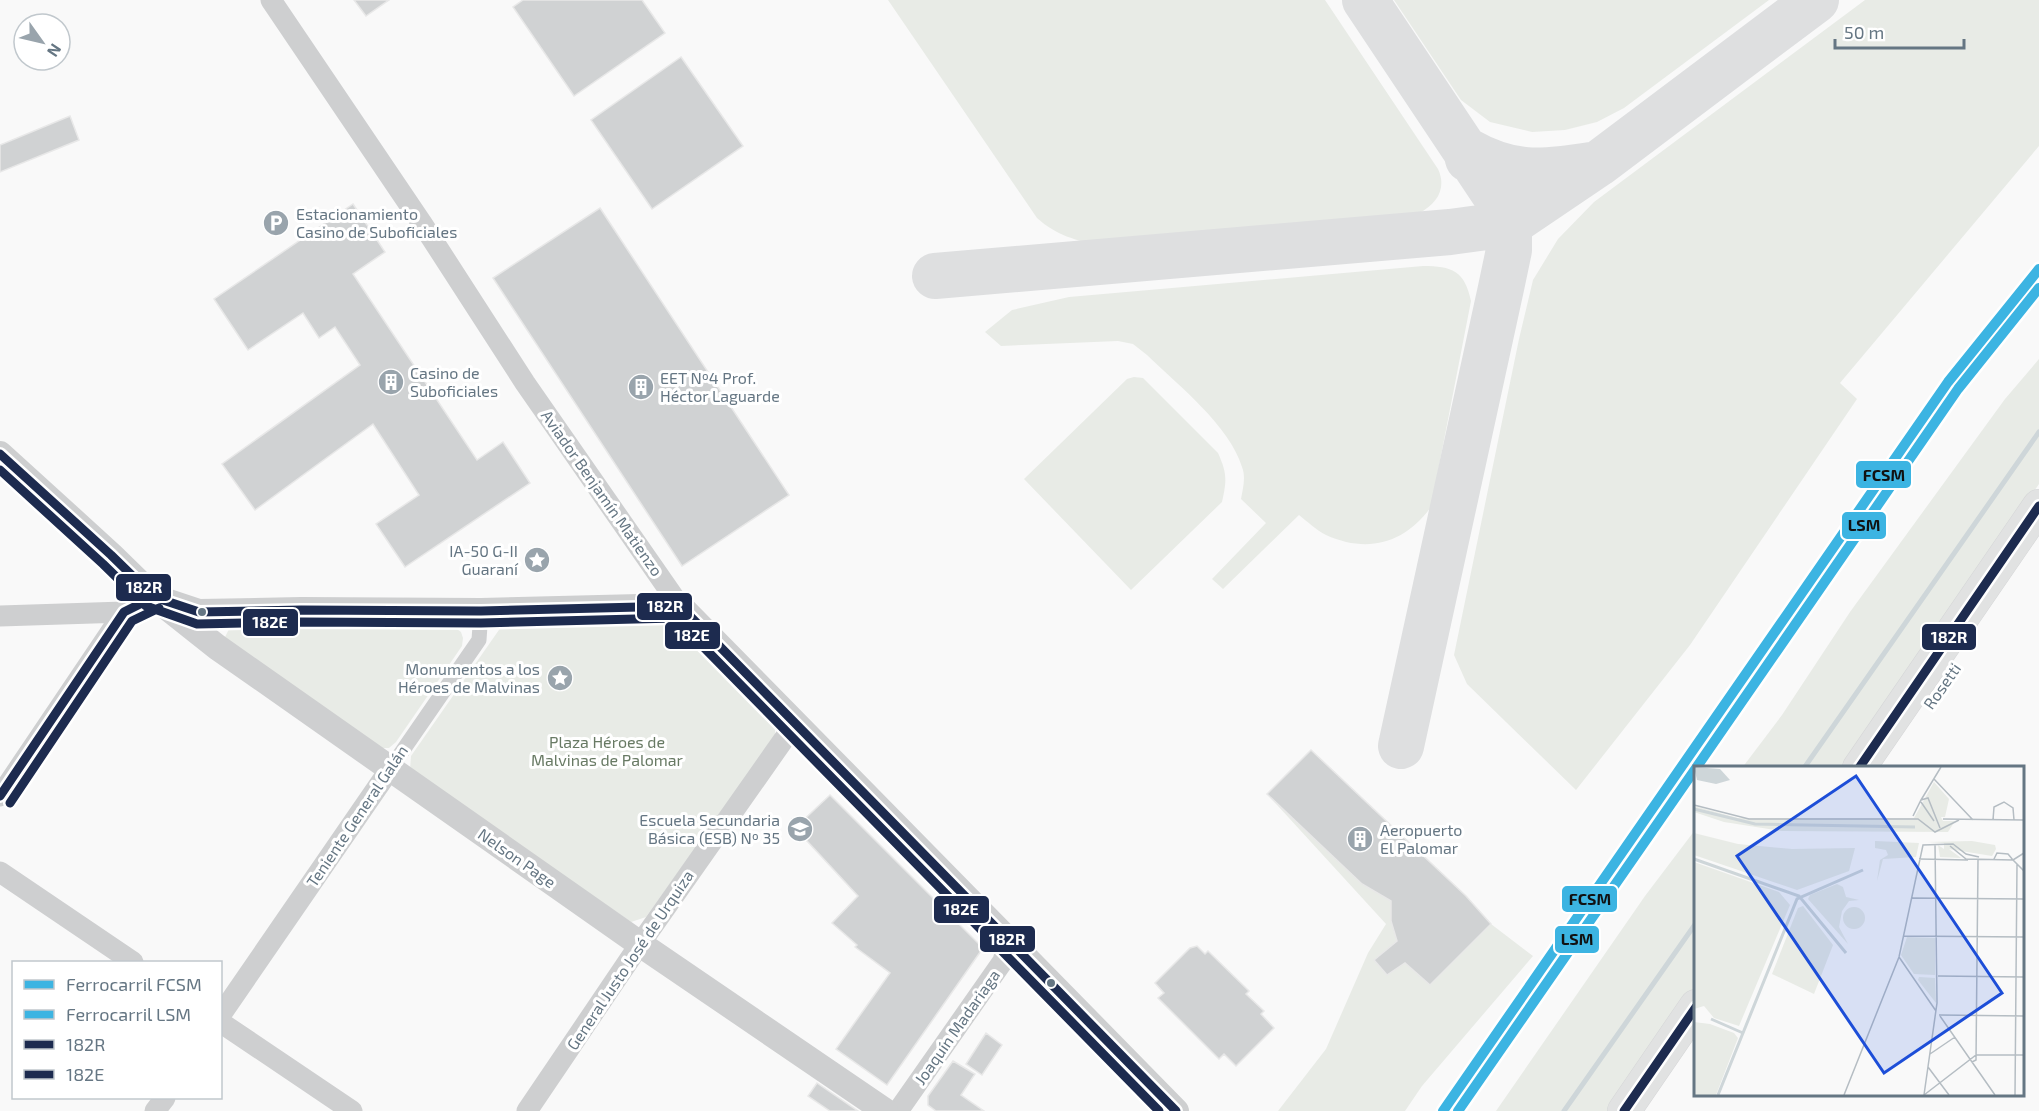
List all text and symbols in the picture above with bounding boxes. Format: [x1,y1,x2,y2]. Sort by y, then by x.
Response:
north arrow [12,12,72,72]
scale bar [1835,12,1964,50]
text: 50 m [1844,21,1884,43]
text: N [44,41,66,61]
place label: Estacionamiento Casino de Suboficiales [296,204,457,241]
parking icon: Estacionamiento Casino de Suboficiales [261,208,291,238]
place label: Casino de Suboficiales [410,363,498,400]
building icon: Casino de Suboficiales [376,367,406,397]
place label: EET Nº4 Prof. Héctor Laguarde [660,368,780,405]
building icon: EET Nº4 Prof. Héctor Laguarde [626,372,656,402]
street label: Aviador Benjamín Matienzo [537,406,667,580]
line badge: FCSM [1855,460,1912,489]
text: FCSM [1863,465,1905,484]
line badge: LSM [1841,511,1887,540]
text: LSM [1848,515,1880,534]
place label: IA-50 G-II Guaraní [449,541,519,578]
place icon: IA-50 G-II Guaraní [522,545,552,575]
line badge: 182R [115,573,172,602]
text: 182R [126,577,162,596]
line badge: 182R [636,592,693,621]
text: 182R [647,596,683,615]
unlabelled marker [196,606,208,618]
line badge: 182E [242,608,299,637]
text: 182E [252,612,288,631]
line badge: 182E [664,621,721,650]
line badge: 182R [1921,623,1977,651]
text: 182E [674,625,710,644]
text: 182R [1931,627,1967,646]
place label: Monumentos a los Héroes de Malvinas [398,659,540,696]
street label: Rosetti [1919,659,1964,712]
place icon: Monumentos a los Héroes de Malvinas [545,663,575,693]
park label: Plaza Héroes de Malvinas de Palomar [531,732,684,769]
street label: Teniente General Galán [302,741,411,890]
inset map [1694,766,2024,1096]
place label: Escuela Secundaria Básica (ESB) Nº 35 [639,810,780,847]
school or university icon: Escuela Secundaria Básica (ESB) Nº 35 [785,814,815,844]
place label: Aeropuerto El Palomar [1380,820,1462,857]
street label: Nelson Page [475,824,560,891]
building icon: Aeropuerto El Palomar [1345,824,1375,854]
street label: General Justo José de Urquiza [562,866,697,1053]
line badge: FCSM [1561,885,1618,913]
text: FCSM [1569,889,1611,908]
line badge: 182E [933,895,990,924]
text: 182E [943,899,979,918]
line badge: 182R [979,925,1036,953]
line badge: LSM [1554,925,1600,954]
text: 182R [989,929,1025,948]
text: LSM [1561,929,1593,948]
legend [12,961,222,1099]
street label: Joaquín Madariaga [910,966,1003,1088]
text: Ferrocarril FCSM [66,973,202,995]
unlabelled marker [1045,977,1057,989]
text: Ferrocarril LSM [66,1003,191,1025]
text: 182R [66,1033,105,1055]
text: 182E [66,1063,104,1085]

